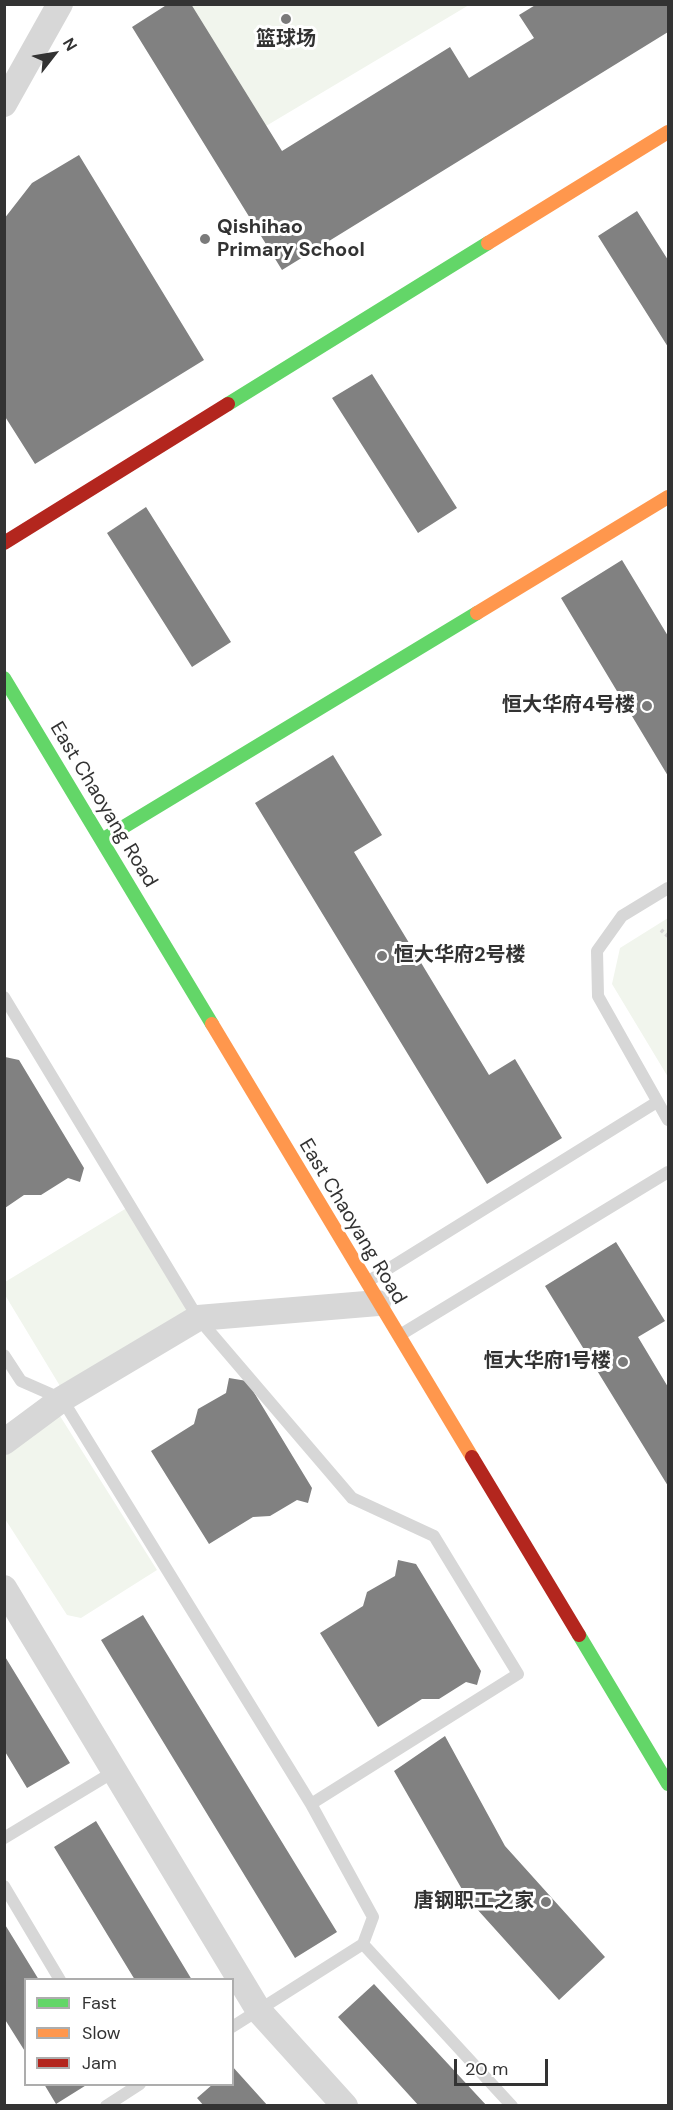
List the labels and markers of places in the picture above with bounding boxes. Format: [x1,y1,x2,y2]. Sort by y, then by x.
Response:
marker: 篮球场 [279,12,293,26]
place label: 篮球场 [256,28,316,52]
place label: Qishihao Primary School [217,216,365,263]
marker: Qishihao Primary School [198,232,212,246]
place label: 恒大华府4号楼 [502,694,635,718]
marker: 恒大华府4号楼 [640,699,654,713]
place label: 恒大华府2号楼 [394,944,526,968]
marker: 恒大华府2号楼 [375,949,389,963]
place label: 恒大华府1号楼 [484,1350,611,1374]
marker: 恒大华府1号楼 [616,1355,630,1369]
place label: 唐钢职工之家 [414,1890,534,1914]
marker: 唐钢职工之家 [539,1895,553,1909]

